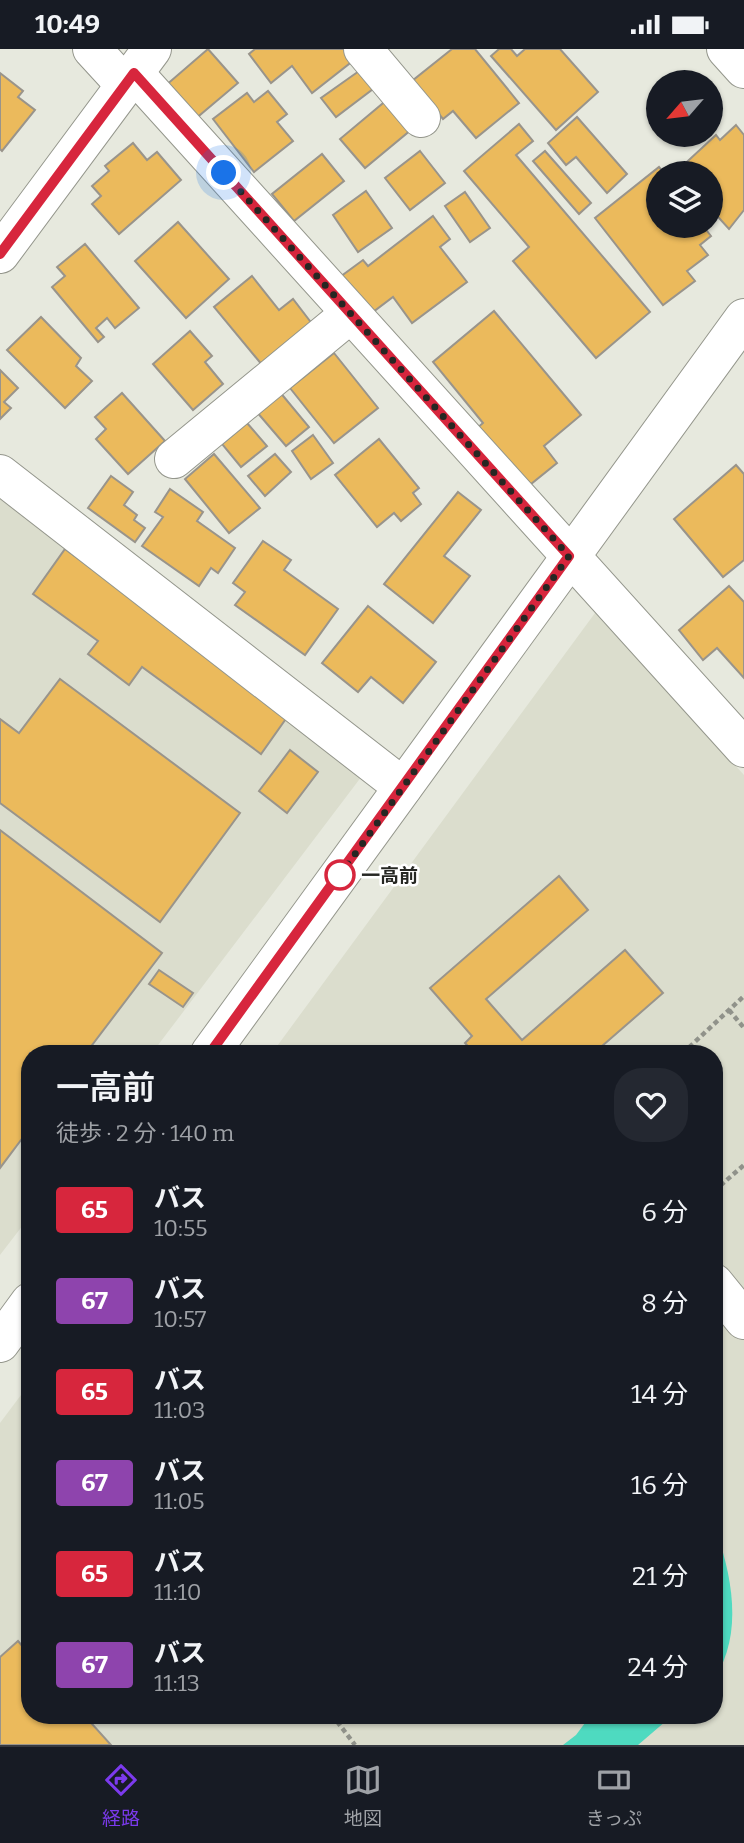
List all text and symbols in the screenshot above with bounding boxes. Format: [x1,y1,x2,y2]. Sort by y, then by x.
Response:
text: 10:49 [35,9,100,40]
north arrow [646,70,723,147]
map controls [646,70,723,238]
your location [206,155,241,190]
button: layers [646,161,723,238]
marker: 一高前 [325,860,355,890]
place label: 一高前 [361,864,418,887]
text: 一高前 [56,1068,155,1108]
button: heart [614,1068,688,1142]
text: 徒歩 · 2 分 · 140 m [56,1119,234,1147]
text: バス [154,1183,206,1214]
text: 65 [81,1196,108,1224]
text: 6 分 [642,1197,688,1228]
text: 10:55 [154,1214,208,1242]
text: バス [154,1274,206,1305]
text: 67 [81,1287,108,1315]
text: 8 分 [641,1288,688,1319]
text: 10:57 [154,1305,206,1333]
text: バス [154,1365,206,1396]
text: 65 [81,1378,108,1406]
text: 14 分 [631,1379,688,1410]
text: 11:03 [154,1396,205,1424]
text: バス [154,1456,206,1487]
text: 67 [81,1469,108,1497]
text: 16 分 [631,1470,688,1501]
text: 11:05 [154,1487,205,1515]
text: バス [154,1547,206,1578]
text: 65 [81,1560,108,1588]
text: 21 分 [632,1561,688,1592]
text: 11:10 [154,1578,202,1606]
text: バス [154,1638,206,1669]
text: 67 [81,1651,108,1679]
text: 24 分 [627,1652,688,1683]
text: 11:13 [154,1669,200,1697]
tab: 経路 [102,1761,140,1830]
tab: 地図 [344,1761,382,1830]
tab: きっぷ [586,1761,642,1830]

